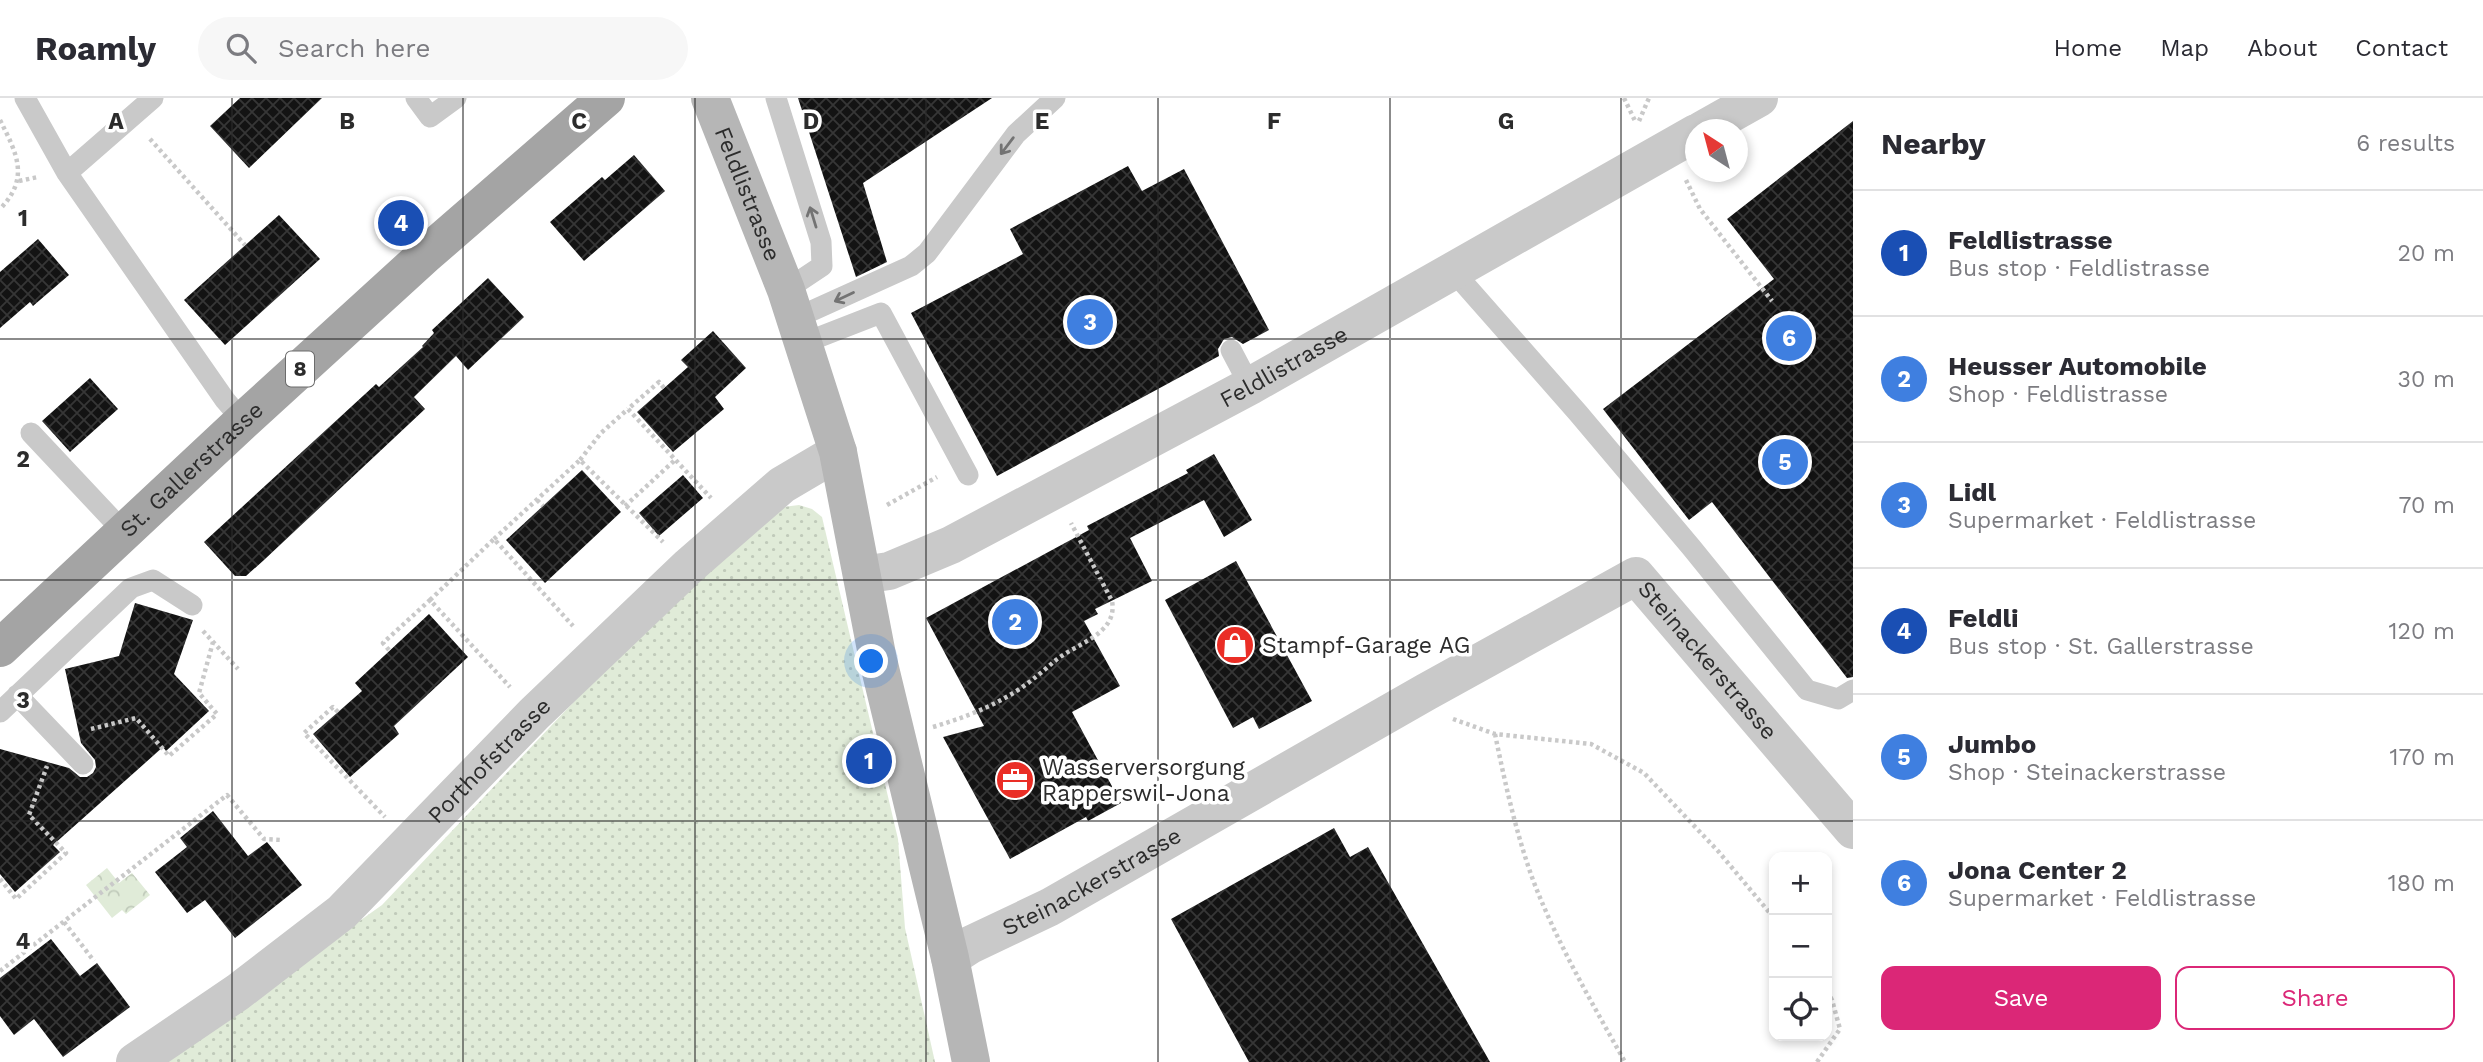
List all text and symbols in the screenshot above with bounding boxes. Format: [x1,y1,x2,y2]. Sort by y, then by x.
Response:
search box [198,17,688,80]
text: Roamly [35,29,156,68]
icon: search [222,29,260,67]
text: Search here [278,33,431,63]
text: Home [2054,34,2122,62]
text: Map [2160,34,2209,62]
text: About [2247,34,2317,62]
text: Contact [2355,34,2448,62]
text: A [108,108,124,135]
text: B [339,108,355,135]
text: C [571,108,587,135]
text: D [803,108,819,135]
text: E [1035,108,1049,135]
text: F [1267,108,1281,135]
text: G [1498,108,1514,135]
north arrow [1685,119,1748,182]
street label: Feldlistrasse [709,123,786,265]
text: Nearby [1881,126,1986,161]
text: 6 results [2356,130,2455,157]
one-way arrow [999,136,1014,155]
pin: 4 [378,197,424,249]
text: 1 [18,205,28,232]
one-way arrow [806,206,819,228]
text: Feldlistrasse [1948,225,2113,255]
text: 1 [1899,240,1909,267]
text: 20 m [2398,240,2455,267]
text: Bus stop · Feldlistrasse [1948,255,2210,282]
one-way arrow [834,291,855,304]
pin: 3 [1067,296,1113,348]
pin: 6 [1766,312,1812,364]
street label: Feldlistrasse [1215,320,1352,413]
text: Heusser Automobile [1948,351,2207,381]
road number: 8 [286,352,314,386]
text: 2 [1897,366,1911,393]
text: 30 m [2398,366,2455,393]
text: Shop · Feldlistrasse [1948,381,2168,408]
street label: St. Gallerstrasse [115,396,269,543]
pin: 5 [1762,436,1808,488]
text: 2 [16,446,30,473]
text: Lidl [1948,477,1996,507]
text: 3 [1897,492,1911,519]
text: 70 m [2398,492,2455,519]
text: Supermarket · Feldlistrasse [1948,507,2256,534]
street label: Steinackerstrasse [1632,575,1783,745]
pin: 2 [992,596,1038,648]
text: Feldli [1948,603,2019,633]
text: 4 [1897,618,1911,645]
text: 120 m [2389,618,2455,645]
shop icon: Stampf-Garage AG [1214,624,1256,666]
place label: Stampf-Garage AG [1262,632,1470,659]
text: Bus stop · St. Gallerstrasse [1948,633,2254,660]
your location [854,644,888,678]
text: 3 [16,687,30,714]
street label: Porthofstrasse [423,692,556,829]
text: Jumbo [1948,729,2036,759]
pin: 1 [846,735,892,787]
text: 5 [1897,744,1911,771]
text: 170 m [2390,744,2455,771]
place label: Wasserversorgung Rapperswil-Jona [1042,754,1246,807]
office icon: Wasserversorgung Rapperswil-Jona [994,759,1036,801]
text: Shop · Steinackerstrasse [1948,759,2226,786]
street label: Steinackerstrasse [998,822,1186,942]
map controls [1769,852,1832,1041]
button: + [1769,852,1832,915]
text: Jona Center 2 [1948,855,2127,885]
text: 6 [1897,870,1911,897]
text: 180 m [2388,870,2455,897]
text: Supermarket · Feldlistrasse [1948,885,2256,912]
button: − [1769,915,1832,978]
text: 4 [16,928,31,955]
button: Save [1881,966,2161,1030]
button: Share [2175,966,2455,1030]
button: locate [1769,978,1832,1041]

